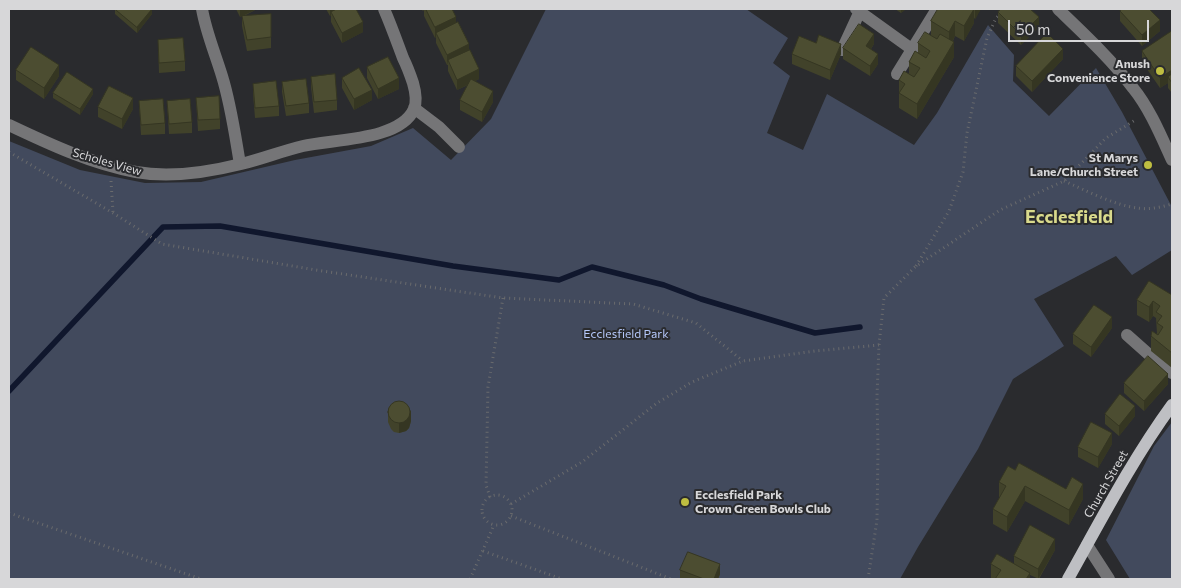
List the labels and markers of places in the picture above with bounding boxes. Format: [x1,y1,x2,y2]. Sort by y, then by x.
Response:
place label: Anush Convenience Store [1047,57,1150,85]
marker: Anush Convenience Store [1154,65,1166,77]
place label: St Marys Lane/Church Street [1030,151,1138,179]
marker: St Marys Lane/Church Street [1142,159,1154,171]
place label: Ecclesfield Park Crown Green Bowls Club [695,488,831,516]
marker: Ecclesfield Park Crown Green Bowls Club [679,496,691,508]

